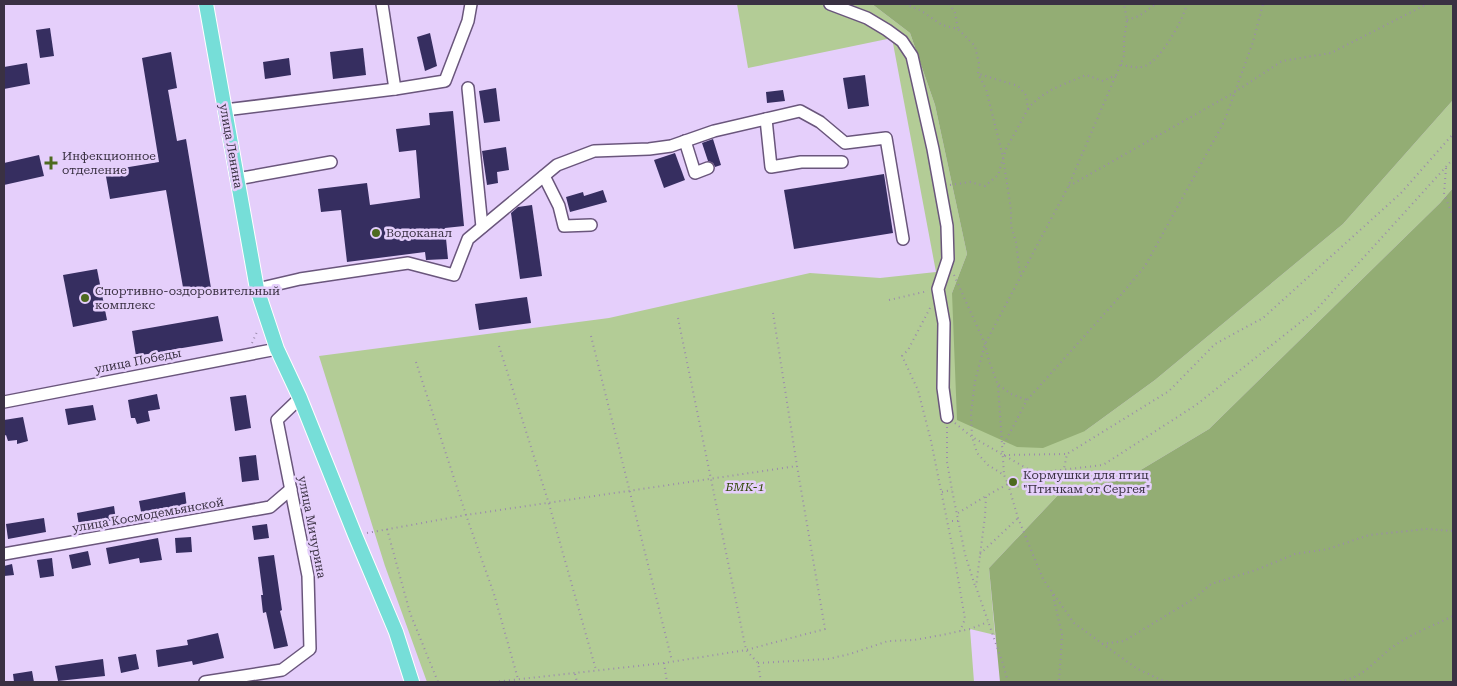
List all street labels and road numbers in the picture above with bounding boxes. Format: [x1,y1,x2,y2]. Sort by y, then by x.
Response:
street label: улица Ленина [217,103,245,190]
street label: улица Победы [93,346,183,376]
street label: улица Мичурина [295,475,329,580]
street label: улица Космодемьянской [71,495,225,535]

